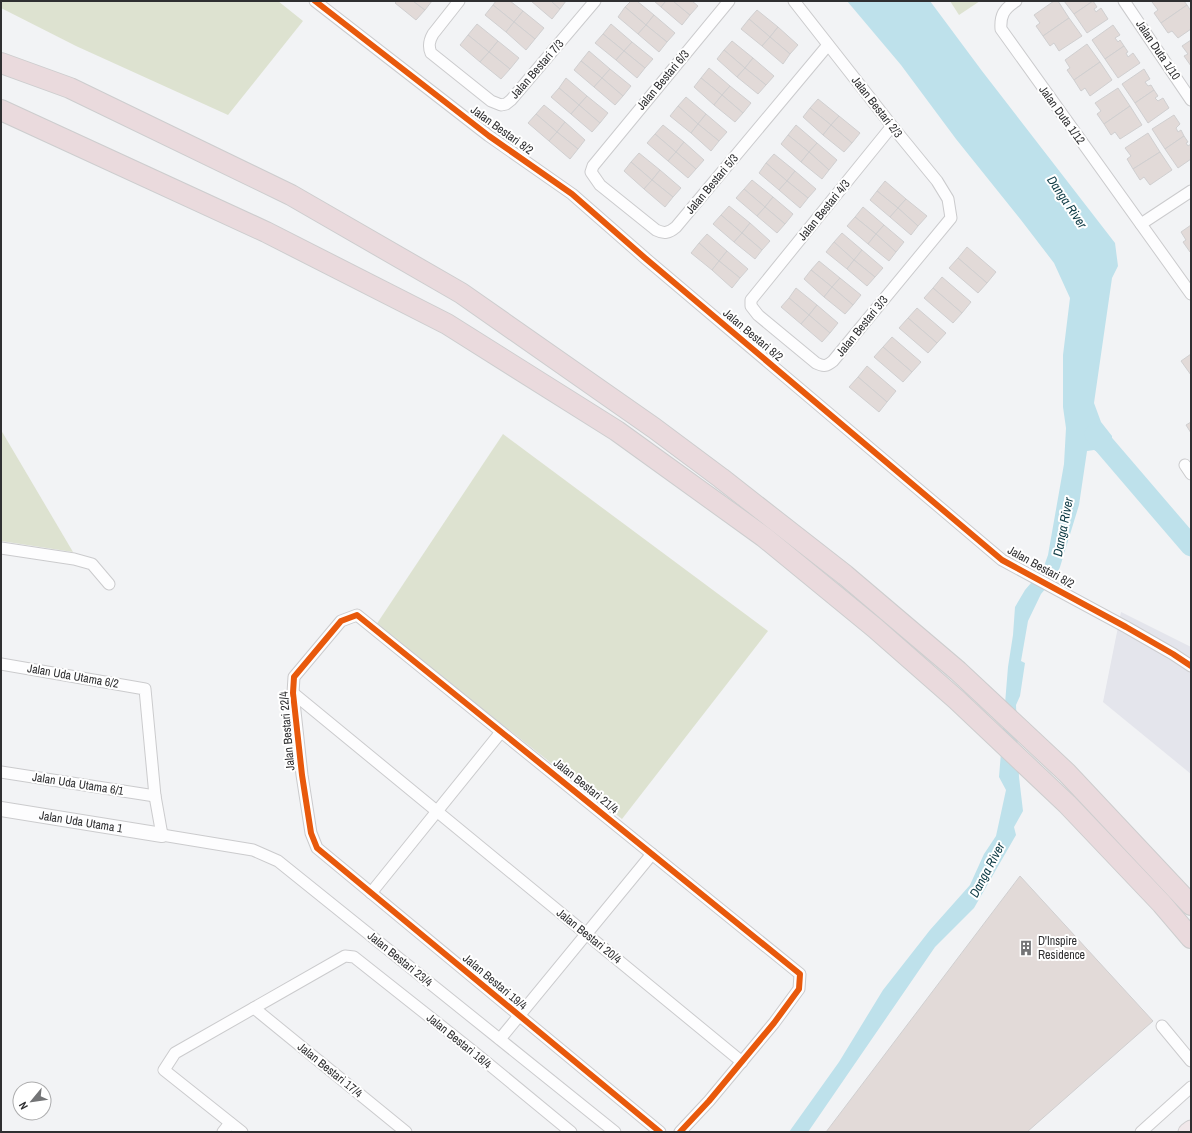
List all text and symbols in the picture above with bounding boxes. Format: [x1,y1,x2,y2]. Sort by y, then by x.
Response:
street label: Jalan Duta 1/10 [1132,17,1184,83]
street label: Jalan Bestari 7/3 [507,36,567,102]
street label: Jalan Bestari 6/3 [633,47,693,113]
street label: Jalan Bestari 2/3 [848,73,906,141]
street label: Jalan Duta 1/12 [1035,82,1089,148]
street label: Jalan Bestari 8/2 [467,102,537,158]
street label: Jalan Bestari 5/3 [682,151,742,217]
water label: Danga River [1043,172,1091,232]
street label: Jalan Bestari 4/3 [795,176,853,244]
street label: Jalan Bestari 3/3 [833,292,891,360]
street label: Jalan Bestari 8/2 [720,305,786,365]
water label: Danga River [1049,496,1077,558]
street label: Jalan Bestari 8/2 [1005,542,1077,592]
street label: Jalan Uda Utama 6/2 [26,660,120,692]
street label: Jalan Bestari 22/4 [276,690,298,771]
street label: Jalan Bestari 21/4 [550,755,622,818]
street label: Jalan Uda Utama 6/1 [31,769,125,799]
street label: Jalan Uda Utama 1 [38,807,124,837]
water label: Danga River [965,839,1009,900]
street label: Jalan Bestari 20/4 [553,905,625,968]
street label: Jalan Bestari 23/4 [364,928,436,991]
place label: D'Inspire Residence [1038,933,1085,963]
building icon: D'Inspire Residence [1017,939,1035,957]
street label: Jalan Bestari 19/4 [459,950,531,1014]
street label: Jalan Bestari 18/4 [423,1010,495,1073]
street label: Jalan Bestari 17/4 [294,1039,366,1102]
north arrow [12,1081,52,1121]
text: N [16,1100,31,1112]

